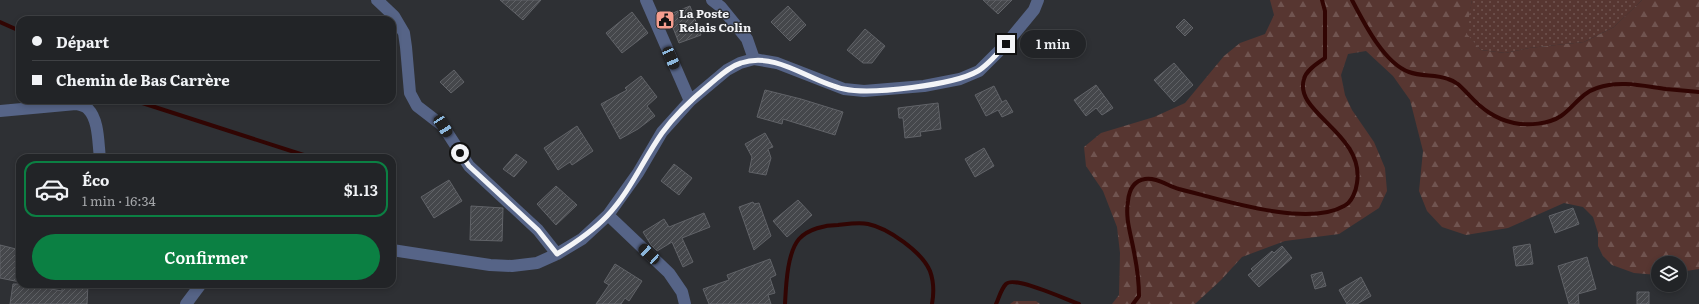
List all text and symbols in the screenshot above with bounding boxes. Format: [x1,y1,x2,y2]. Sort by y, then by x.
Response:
place label: La Poste Relais Colin [679,4,752,36]
public building icon: La Poste Relais Colin [654,9,676,31]
text: Départ [56,30,109,53]
callout: 1 min [1020,30,1086,58]
text: 1 min [1036,34,1070,53]
route end [997,35,1015,53]
car [661,45,681,71]
text: Chemin de Bas Carrère [56,68,230,91]
car [431,113,455,139]
route start [451,144,469,162]
text: Éco [82,168,109,191]
icon: car [34,171,70,207]
text: $1.13 [344,178,378,201]
text: 1 min · 16:34 [82,191,156,210]
button: Confirmer [32,234,380,280]
car [636,241,662,267]
map controls [1651,256,1687,292]
button: layers [1651,256,1687,292]

